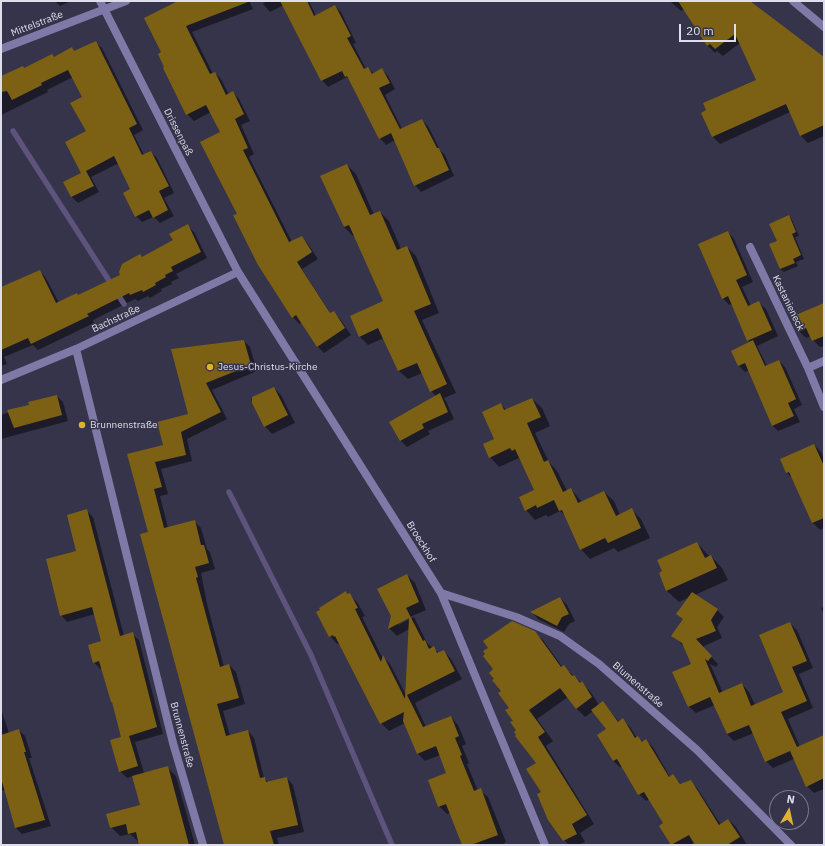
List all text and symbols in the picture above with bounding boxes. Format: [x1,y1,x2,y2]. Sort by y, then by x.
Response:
street label: Mittelstraße [9,9,65,39]
scale bar [681,16,738,42]
text: 20 m [686,23,714,38]
street label: Drissenpaß [161,106,195,158]
street label: Kastanieneck [769,273,807,333]
street label: Bachstraße [90,303,142,335]
place label: Jesus-Christus-Kirche [218,361,318,373]
marker: Jesus-Christus-Kirche [205,362,215,372]
place label: Brunnenstraße [90,419,158,431]
marker: Brunnenstraße [77,420,87,430]
street label: Broeckhof [404,519,438,565]
street label: Blumenstraße [610,659,666,711]
street label: Brunnenstraße [167,701,197,769]
north arrow [769,790,809,830]
text: N [786,792,796,807]

